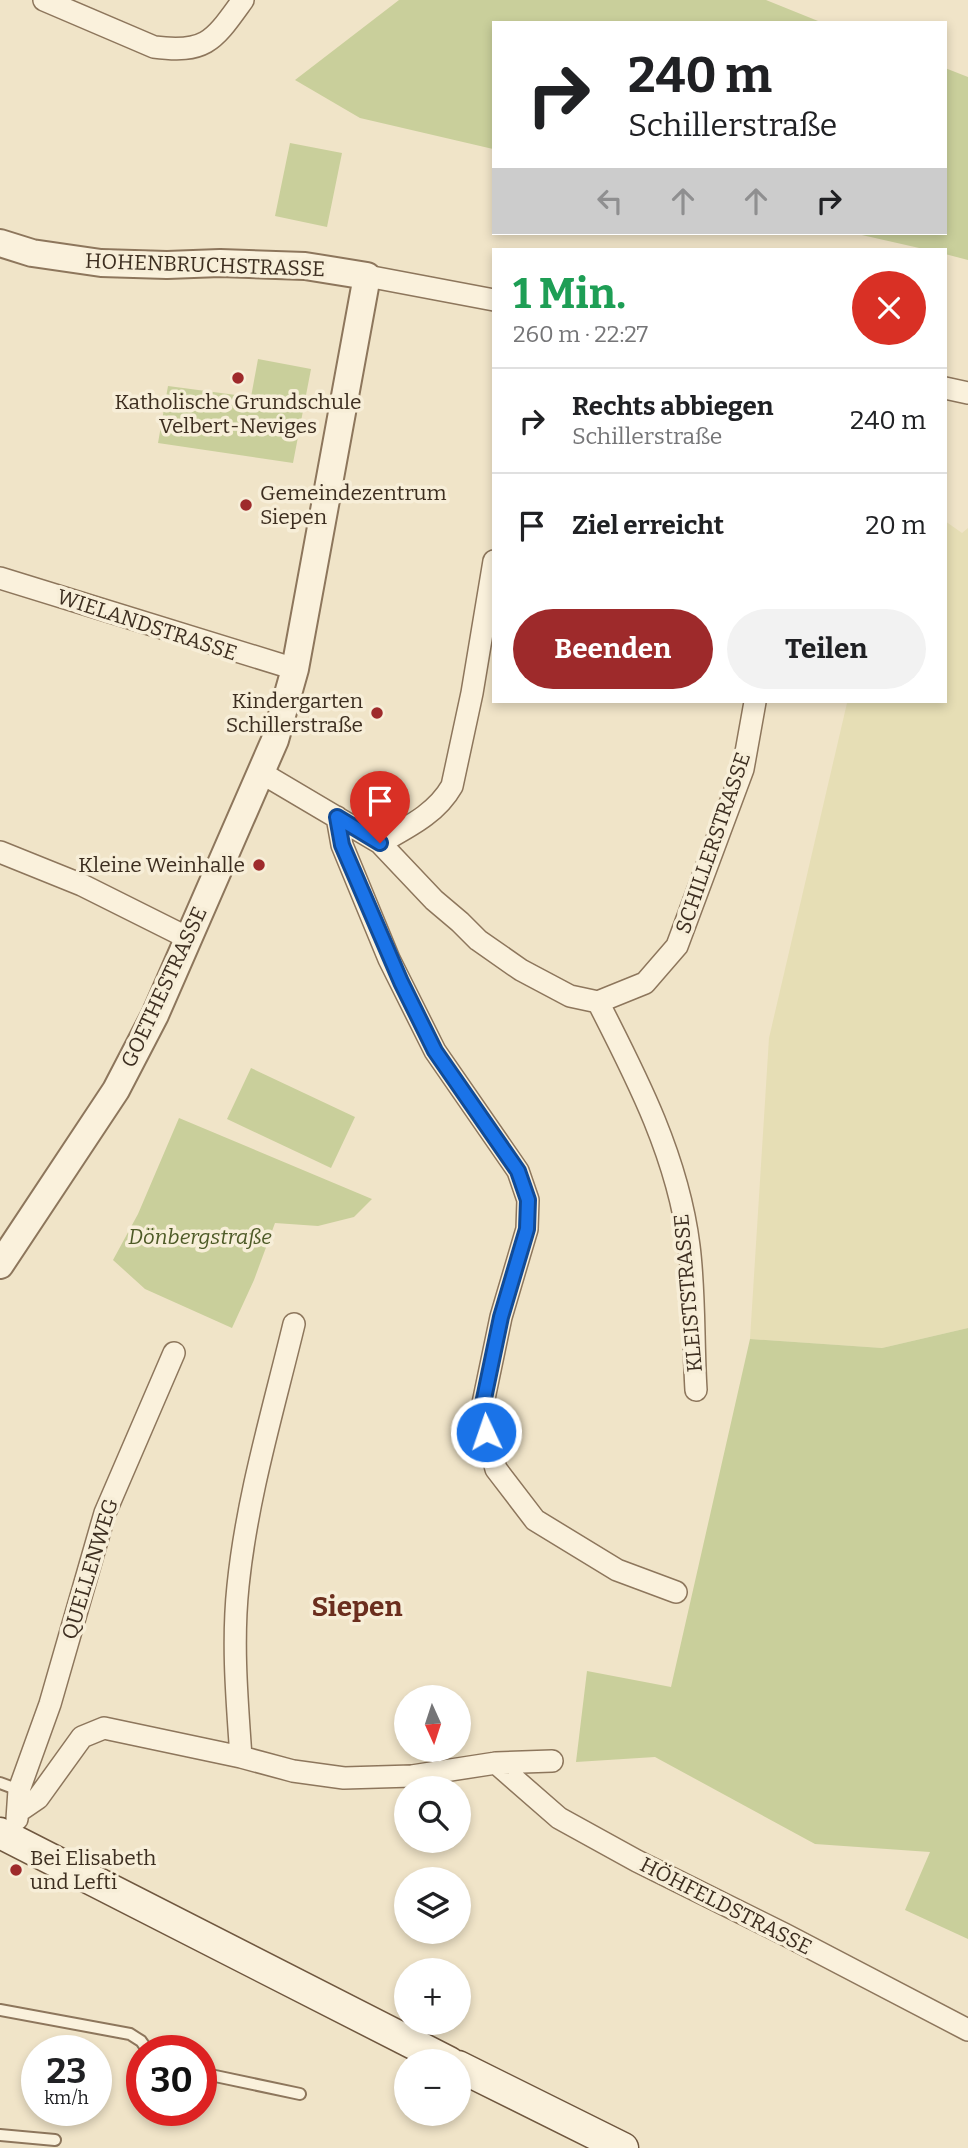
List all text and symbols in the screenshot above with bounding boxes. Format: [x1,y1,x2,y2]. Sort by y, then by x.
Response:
text: 240 m [628,46,772,105]
icon: right [513,49,604,140]
text: Schillerstraße [628,106,837,144]
icon: left [591,182,629,220]
icon: ahead [664,182,702,220]
icon: ahead [737,182,775,220]
icon: right [810,182,848,220]
street label: HOHENBRUCHSTRASSE [84,248,326,282]
text: 1 Min. [513,269,626,319]
button: close [852,271,926,345]
text: 260 m · 22:27 [513,320,648,348]
marker: Katholische Grundschule Velbert-Neviges [230,370,246,386]
place label: Katholische Grundschule Velbert-Neviges [115,389,361,439]
text: Rechts abbiegen [572,391,774,422]
icon: right [513,402,551,440]
text: 240 m [850,405,926,436]
text: Schillerstraße [572,422,722,450]
place label: Gemeindezentrum Siepen [260,480,447,530]
marker: Gemeindezentrum Siepen [238,497,254,513]
icon: arrive [513,507,551,545]
text: Ziel erreicht [572,510,724,541]
text: 20 m [865,510,926,541]
street label: WIELANDSTRASSE [54,584,240,666]
button: Beenden [513,609,713,689]
button: Teilen [727,609,926,689]
place label: Kindergarten Schillerstraße [226,688,363,738]
marker: Kindergarten Schillerstraße [369,705,385,721]
street label: SCHILLERSTRASSE [670,749,756,937]
pin [350,771,410,843]
icon: arrive [361,782,399,820]
place label: Kleine Weinhalle [78,852,245,878]
marker: Kleine Weinhalle [251,857,267,873]
street label: GOETHESTRASSE [115,902,213,1072]
street label: KLEISTSTRASSE [668,1213,708,1373]
park label: Dönbergstraße [128,1224,272,1250]
position arrow [449,1395,523,1469]
street label: QUELLENWEG [56,1495,124,1643]
district label: Siepen [312,1590,402,1623]
north arrow [394,1685,471,1762]
map controls [394,1685,471,2126]
button: search [394,1776,471,1853]
place label: Bei Elisabeth und Lefti [30,1845,156,1895]
street label: HÖHFELDSTRASSE [636,1851,816,1961]
marker: Bei Elisabeth und Lefti [8,1862,24,1878]
button: layers [394,1867,471,1944]
button: + [394,1958,471,2035]
speed limit sign: 30 [126,2035,217,2126]
button: − [394,2049,471,2126]
text: 23 [47,2050,86,2092]
text: km/h [44,2087,89,2109]

